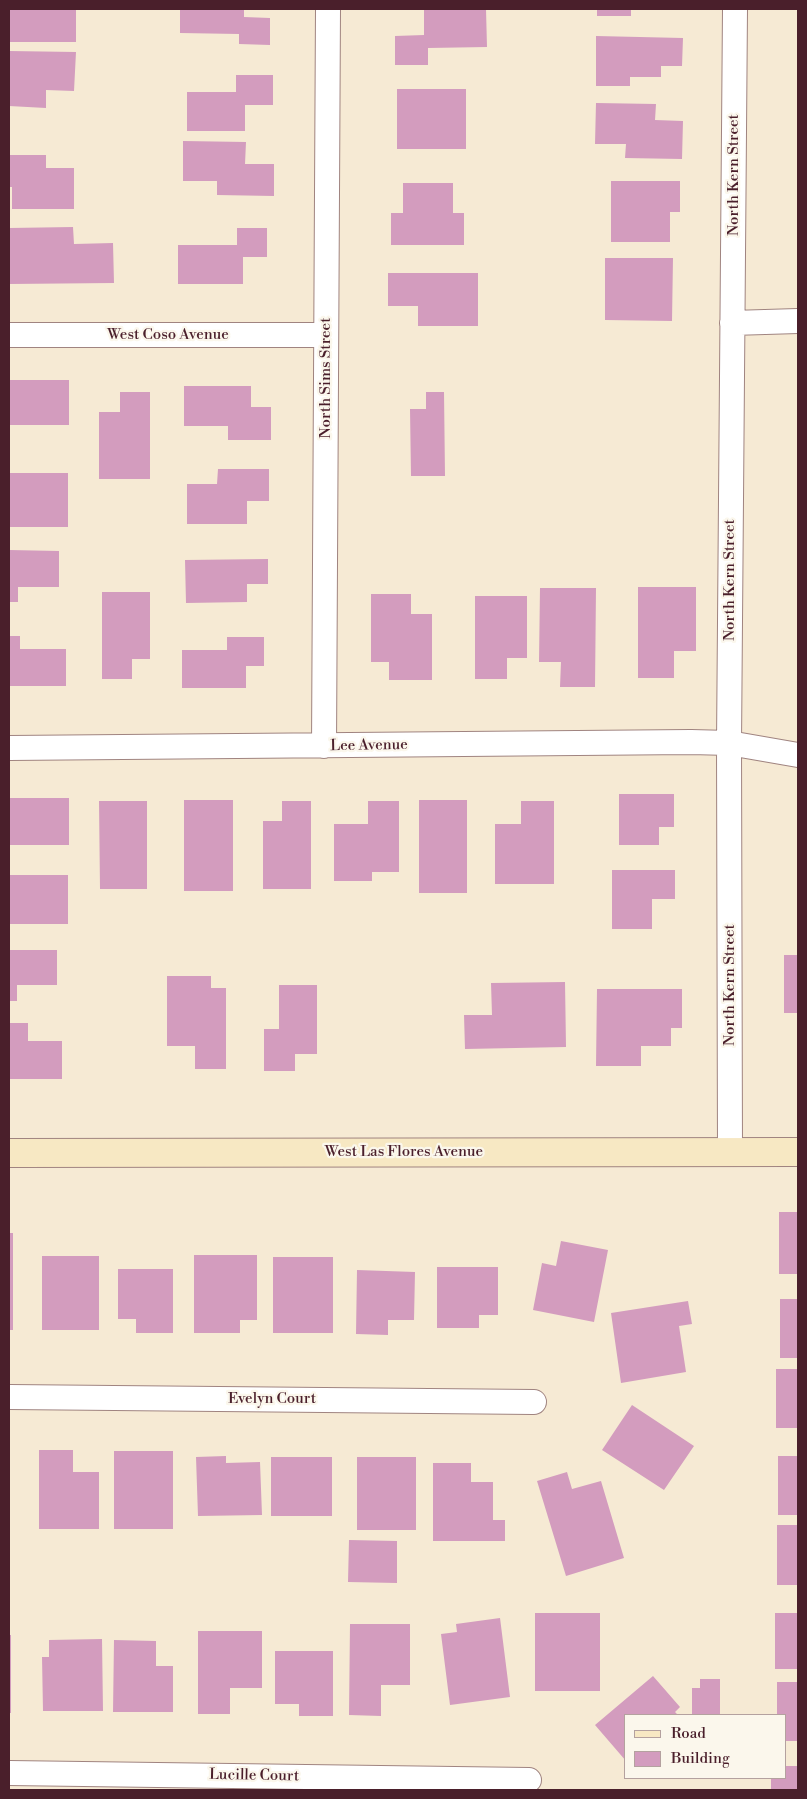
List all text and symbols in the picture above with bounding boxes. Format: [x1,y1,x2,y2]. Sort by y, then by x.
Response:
street label: North Kern Street [725,114,743,236]
street label: North Sims Street [317,318,335,438]
street label: West Coso Avenue [107,326,229,344]
street label: North Kern Street [721,519,739,641]
street label: Lee Avenue [330,736,408,756]
street label: North Kern Street [721,924,739,1046]
street label: West Las Flores Avenue [325,1143,483,1161]
street label: Evelyn Court [228,1390,316,1408]
legend [624,1714,787,1779]
text: Road [671,1724,706,1743]
text: Building [671,1749,730,1768]
street label: Lucille Court [209,1766,299,1786]

